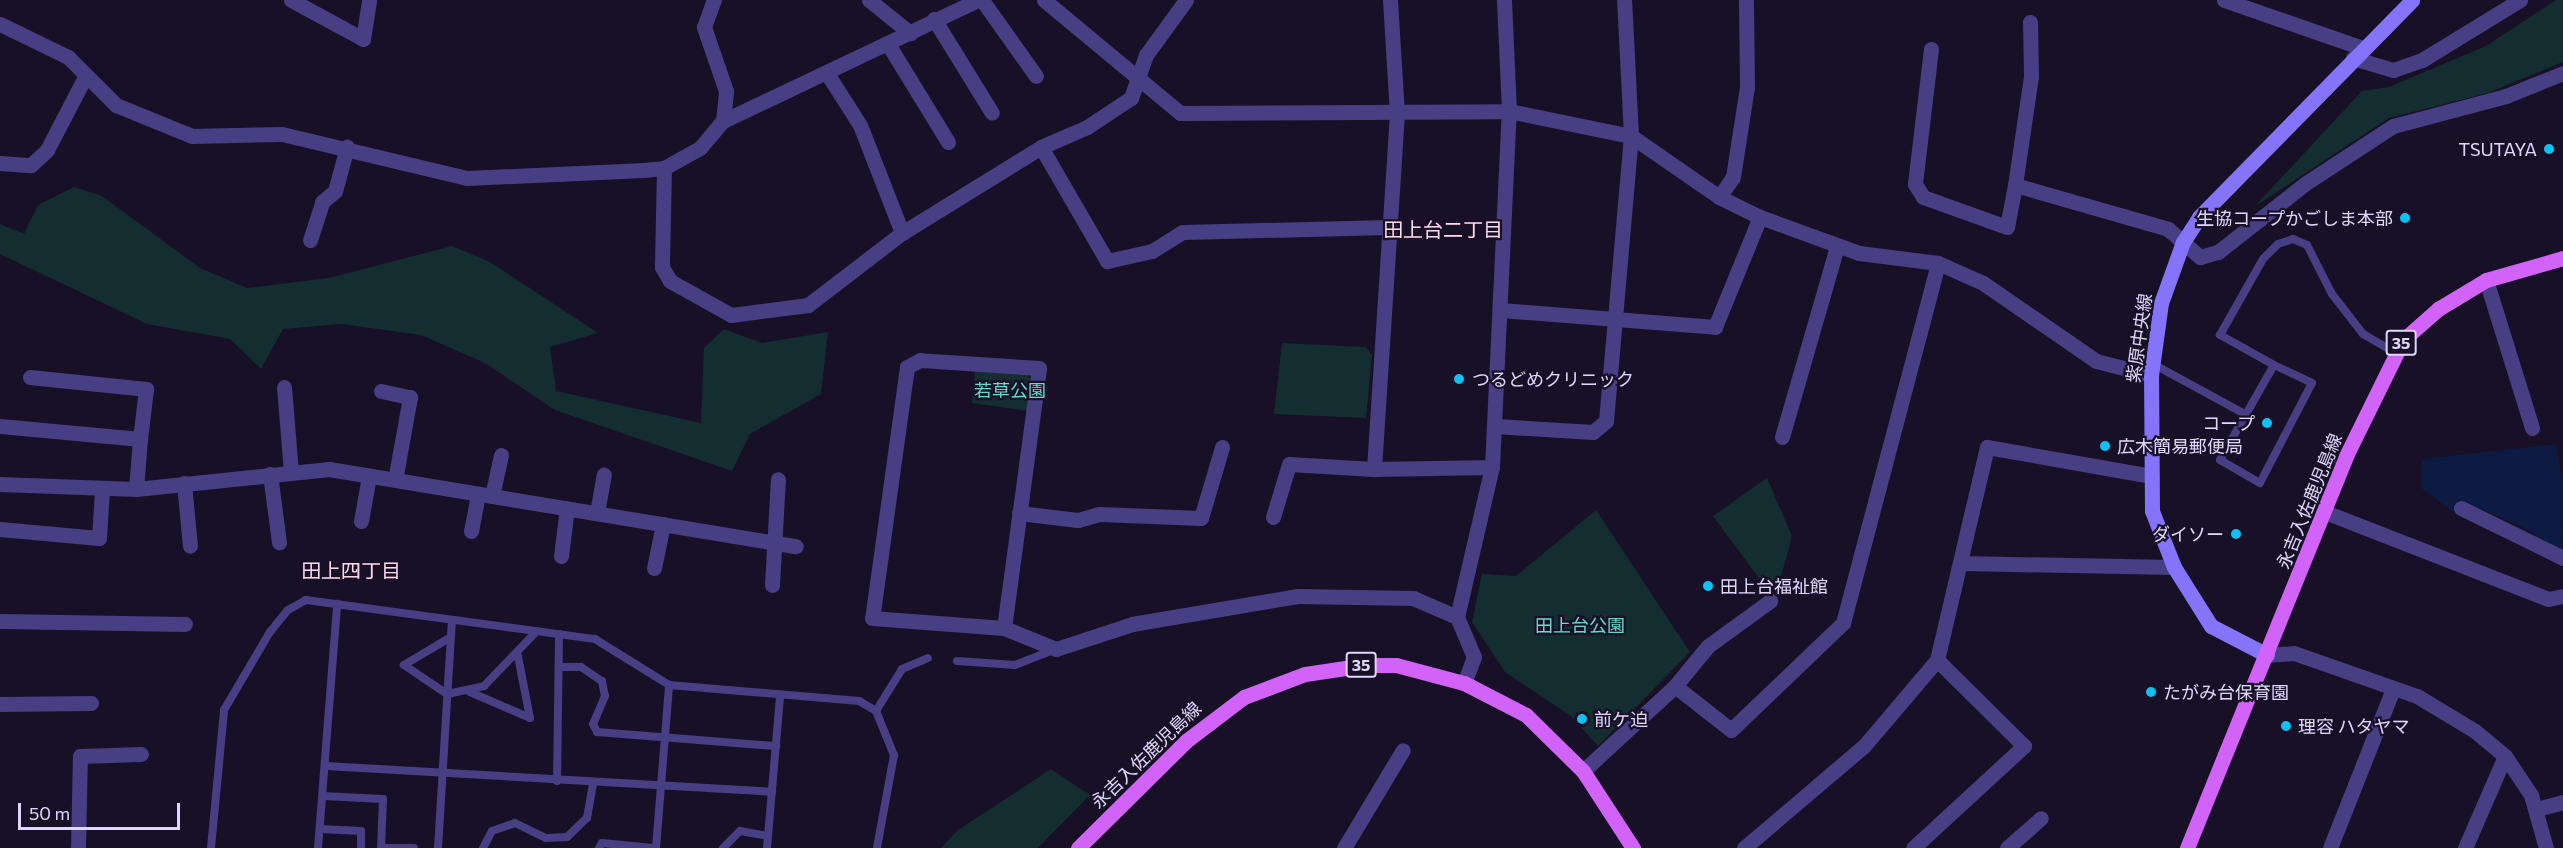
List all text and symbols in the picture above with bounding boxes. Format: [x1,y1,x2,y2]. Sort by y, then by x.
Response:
place label: TSUTAYA [2458,138,2537,160]
marker: TSUTAYA [2542,142,2556,156]
place label: 生協コープかごしま本部 [2195,207,2393,229]
marker: 生協コープかごしま本部 [2398,211,2412,225]
district label: 田上台二丁目 [1383,217,1503,241]
street label: 紫原中央線 [2122,292,2156,384]
road number: 35 [2384,330,2418,356]
place label: つるどめクリニック [1472,368,1634,390]
marker: つるどめクリニック [1450,370,1468,388]
park label: 若草公園 [974,379,1046,401]
place label: コープ [2201,412,2255,434]
marker: コープ [2260,416,2274,430]
street label: 永吉入佐鹿児島線 [2272,430,2346,572]
place label: 広木簡易郵便局 [2117,435,2243,457]
marker: 広木簡易郵便局 [2098,439,2112,453]
place label: ダイソー [2152,523,2224,545]
marker: ダイソー [2229,527,2243,541]
district label: 田上四丁目 [301,558,401,582]
place label: 田上台福祉館 [1720,575,1828,597]
marker: 田上台福祉館 [1701,579,1715,593]
park label: 田上台公園 [1535,614,1625,636]
road number: 35 [1344,652,1378,678]
place label: たがみ台保育園 [2163,681,2289,703]
marker: たがみ台保育園 [2144,685,2158,699]
street label: 永吉入佐鹿児島線 [1087,697,1205,813]
place label: 前ケ迫 [1594,708,1648,730]
marker: 前ケ迫 [1575,712,1589,726]
place label: 理容 ハタヤマ [2298,715,2409,737]
marker: 理容 ハタヤマ [2279,719,2293,733]
scale bar [21,791,183,829]
text: 50 m [29,802,70,824]

